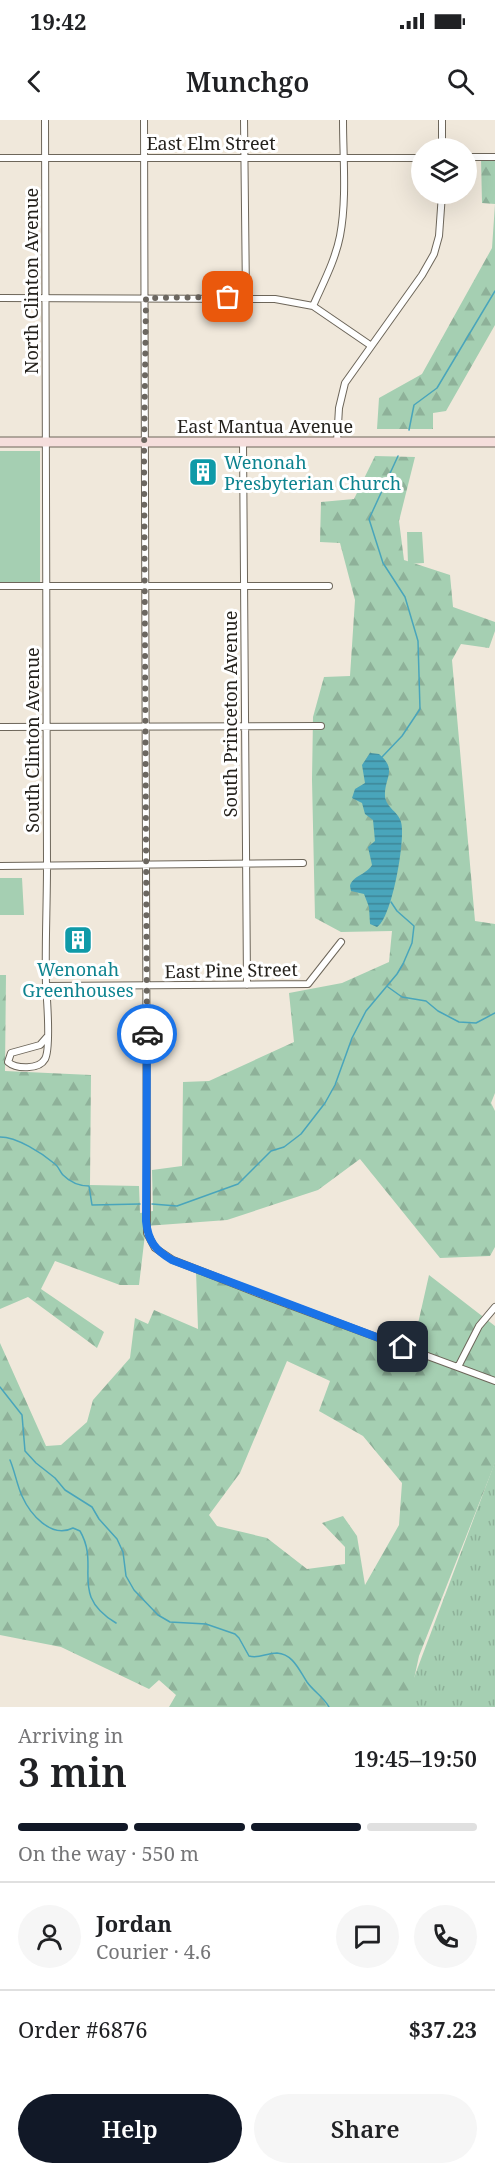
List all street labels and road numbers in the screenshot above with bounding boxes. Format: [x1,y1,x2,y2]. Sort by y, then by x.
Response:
street label: East Elm Street [146,131,276,155]
street label: North Clinton Avenue [19,188,43,374]
street label: East Mantua Avenue [177,414,353,438]
street label: South Princeton Avenue [218,611,242,817]
street label: South Clinton Avenue [20,647,44,833]
street label: East Pine Street [164,957,298,983]

